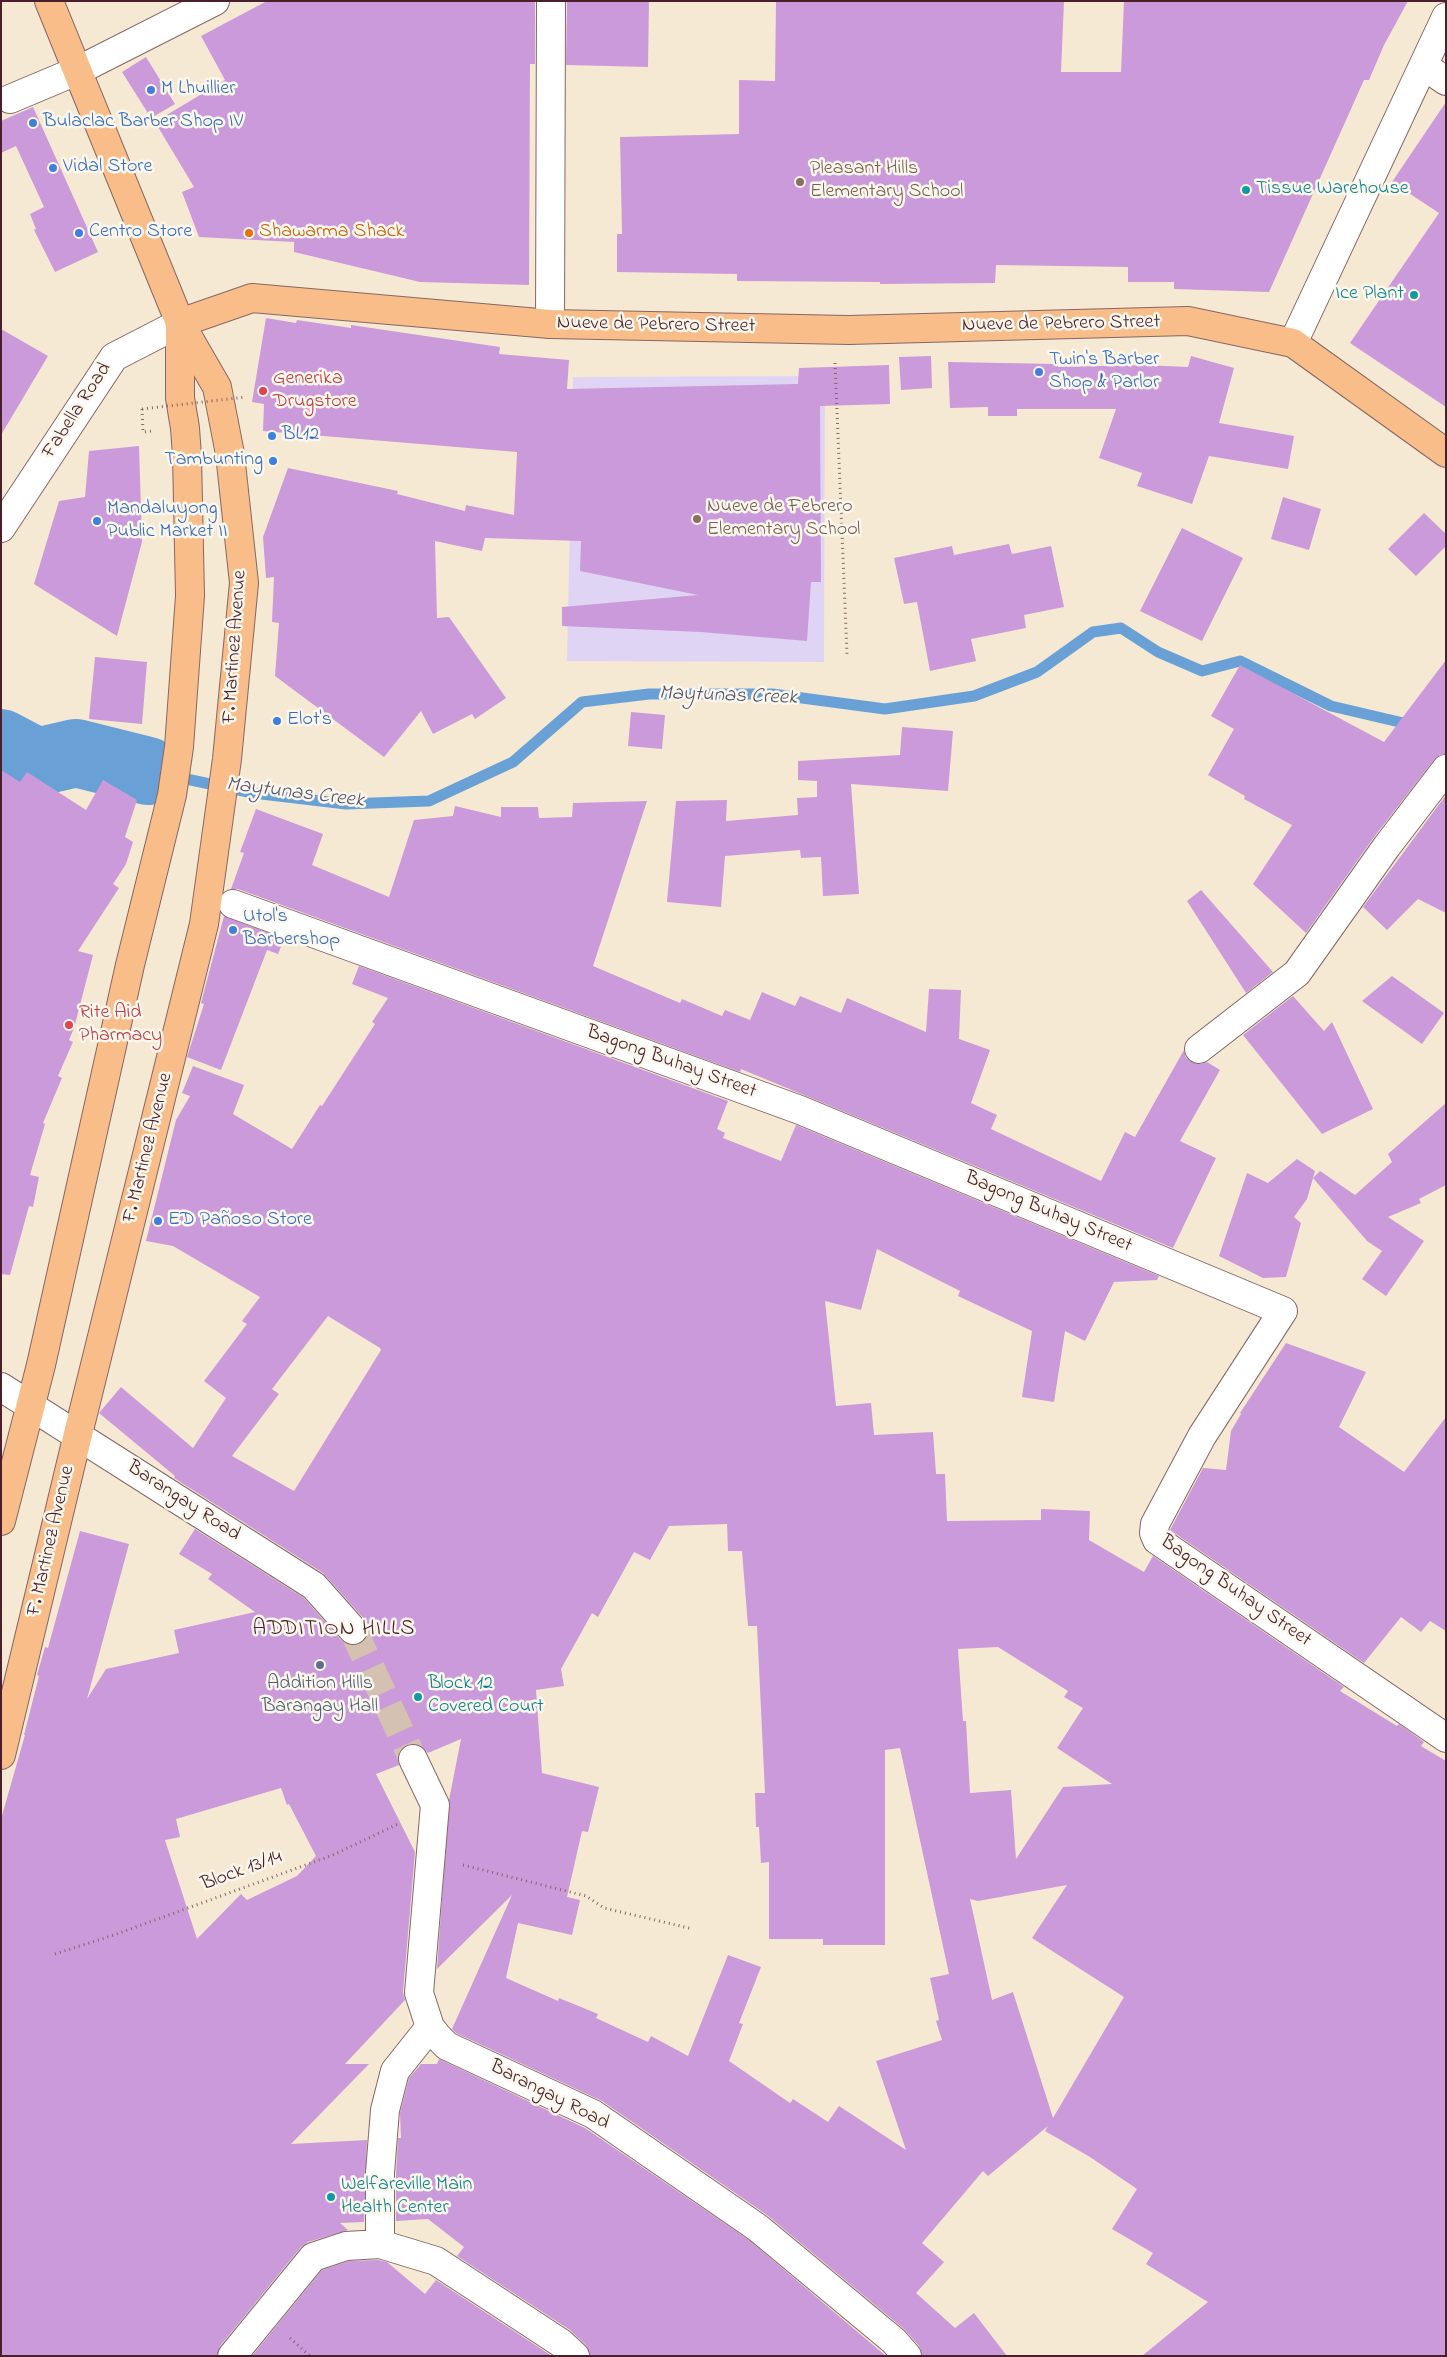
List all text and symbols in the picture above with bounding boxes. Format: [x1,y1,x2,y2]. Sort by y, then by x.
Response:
place label: M Lhuillier [161,78,235,102]
marker: M Lhuillier [145,84,157,96]
place label: Bulaclac Barber Shop IV [43,111,243,135]
marker: Bulaclac Barber Shop IV [27,117,39,129]
place label: Vidal Store [63,156,153,180]
place label: Pleasant Hills Elementary School [810,158,963,205]
marker: Vidal Store [47,162,59,174]
marker: Pleasant Hills Elementary School [794,176,806,188]
place label: Tissue Warehouse [1256,178,1409,202]
marker: Tissue Warehouse [1240,184,1252,196]
place label: Centro Store [89,221,192,245]
place label: Shawarma Shack [259,221,404,245]
marker: Centro Store [73,227,85,239]
marker: Shawarma Shack [243,227,255,239]
place label: Ice Plant [1335,283,1404,307]
marker: Ice Plant [1408,289,1420,301]
street label: Nueve de Pebrero Street [962,311,1160,339]
street label: Nueve de Pebrero Street [557,312,755,340]
place label: Twin's Barber Shop & Parlor [1049,349,1159,396]
street label: Fabella Road [38,359,118,463]
marker: Twin's Barber Shop & Parlor [1033,366,1045,378]
place label: Generika Drugstore [273,368,357,415]
marker: Generika Drugstore [257,385,269,397]
place label: BL12 [282,424,319,448]
marker: BL12 [266,430,278,442]
place label: Tambunting [164,449,263,473]
marker: Tambunting [267,455,279,467]
place label: Nueve de Febrero Elementary School [707,496,860,543]
place label: Mandaluyong Public Market II [107,498,228,545]
marker: Nueve de Febrero Elementary School [691,513,703,525]
marker: Mandaluyong Public Market II [91,515,103,527]
street label: F. Martinez Avenue [219,570,253,724]
water label: Maytunas Creek [658,682,798,712]
place label: Elot's [287,709,332,733]
marker: Elot's [271,715,283,727]
water label: Maytunas Creek [225,773,365,815]
place label: Utol's Barbershop [243,906,340,953]
marker: Utol's Barbershop [227,924,239,936]
place label: Rite Aid Pharmacy [79,1002,162,1049]
marker: Rite Aid Pharmacy [63,1019,75,1031]
street label: Bagong Buhay Street [583,1021,759,1105]
street label: F. Martinez Avenue [119,1071,179,1225]
street label: Bagong Buhay Street [961,1167,1135,1259]
place label: ED Pañoso Store [168,1209,312,1233]
marker: ED Pañoso Store [152,1215,164,1227]
street label: Barangay Road [122,1456,244,1548]
street label: F. Martinez Avenue [23,1464,81,1618]
street label: Bagong Buhay Street [1155,1531,1315,1653]
district label: ADDITION HILLS [251,1617,417,1643]
marker: Addition Hills Barangay Hall [314,1659,326,1671]
place label: Addition Hills Barangay Hall [262,1673,378,1720]
place label: Block 12 Covered Court [428,1673,544,1720]
marker: Block 12 Covered Court [412,1691,424,1703]
street label: Block 13/14 [198,1846,286,1898]
street label: Barangay Road [485,2056,613,2136]
place label: Welfareville Main Health Center [341,2174,472,2221]
marker: Welfareville Main Health Center [325,2191,337,2203]

